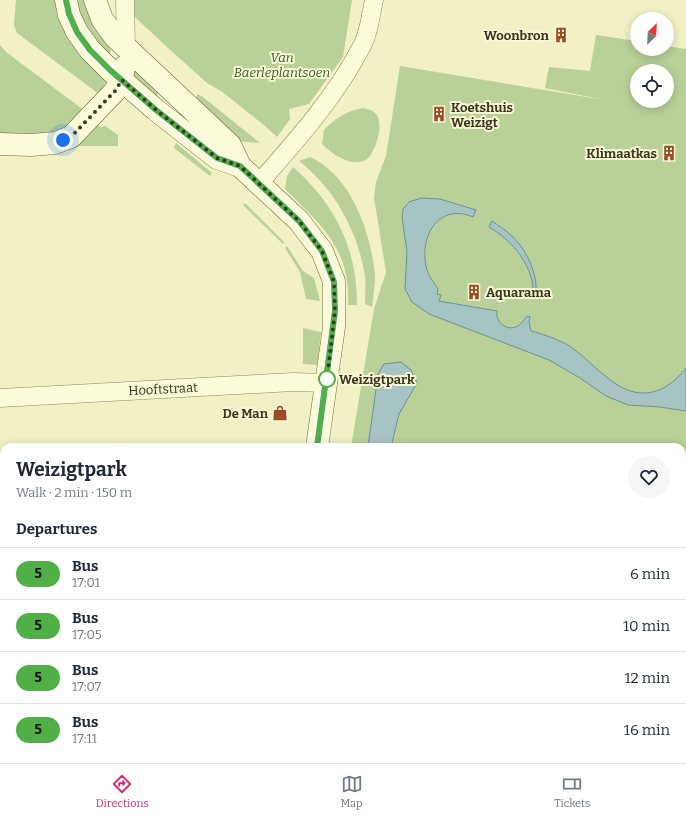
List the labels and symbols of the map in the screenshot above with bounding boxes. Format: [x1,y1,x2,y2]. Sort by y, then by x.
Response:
north arrow [630,12,674,56]
building icon: Woonbron [552,26,570,44]
place label: Woonbron [484,28,550,43]
park label: Van Baerleplantsoen [234,50,330,80]
place label: Koetshuis Weizigt [451,100,513,130]
building icon: Koetshuis Weizigt [430,105,448,123]
your location [53,130,73,150]
building icon: Klimaatkas [660,144,678,162]
place label: Klimaatkas [586,146,657,161]
building icon: Aquarama [465,283,483,301]
place label: Aquarama [486,285,552,300]
marker: Weizigtpark [318,370,336,388]
place label: Weizigtpark [339,372,415,387]
street label: Hooftstraat [128,380,198,398]
shop icon: De Man [271,404,289,422]
place label: De Man [222,406,269,421]

